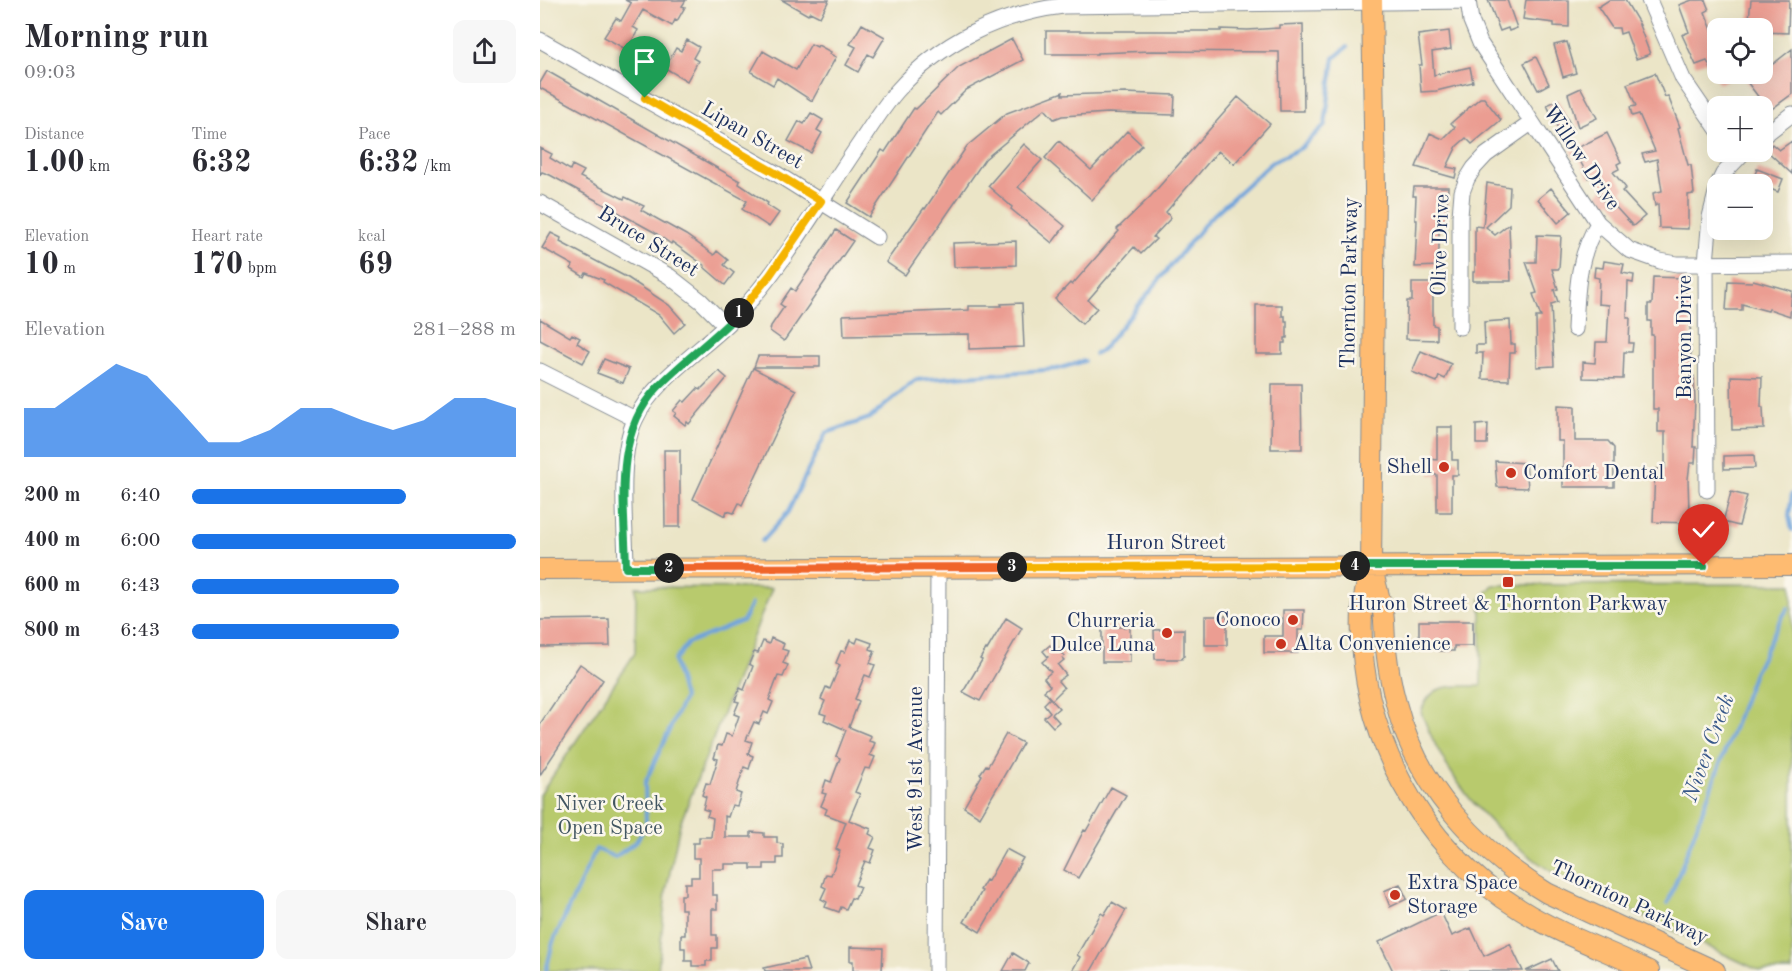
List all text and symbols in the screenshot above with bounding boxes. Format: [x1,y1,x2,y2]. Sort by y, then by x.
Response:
map controls [1707,18,1773,240]
button: locate [1707,18,1773,84]
button: share [453,20,516,83]
text: Morning run [24,22,209,55]
pin [619,36,670,98]
icon: arrive [628,45,661,78]
text: 09:03 [24,63,76,83]
button: + [1707,96,1773,162]
street label: Lipan Street [697,98,807,174]
street label: Willow Drive [1538,102,1624,214]
text: Distance [24,127,84,143]
text: Time [191,127,227,143]
text: Pace [358,127,390,143]
text: 1.00 [24,148,85,178]
text: 6:32 [191,148,252,178]
text: 6:32 [358,148,419,178]
text: km [85,159,110,175]
text: /km [419,159,451,175]
button: − [1707,174,1773,240]
street label: Olive Drive [1429,194,1453,296]
street label: Thornton Parkway [1338,197,1362,369]
street label: Bruce Street [594,203,702,281]
text: Elevation [24,229,89,245]
text: Heart rate [191,229,263,245]
text: kcal [358,229,386,245]
text: 10 [24,250,59,280]
text: 170 [191,250,243,280]
text: 69 [358,250,393,280]
text: m [59,261,76,277]
text: bpm [243,261,277,277]
street label: Banyon Drive [1675,275,1696,399]
pin: 1 [724,298,754,328]
text: 1 [734,305,744,321]
text: Elevation [24,320,105,340]
text: 281–288 m [413,320,516,340]
place label: Shell [1387,457,1432,478]
marker: Shell [1437,460,1451,474]
place label: Comfort Dental [1523,463,1664,484]
marker: Comfort Dental [1504,466,1518,480]
text: 200 m [24,486,80,506]
text: 6:40 [120,486,160,506]
pin [1678,504,1729,566]
icon: check [1687,513,1720,546]
text: 400 m [24,531,80,551]
text: 6:00 [120,531,160,551]
street label: Huron Street [1106,533,1226,554]
pin: 4 [1340,551,1370,581]
pin: 3 [997,552,1027,582]
pin: 2 [654,553,684,583]
text: 4 [1350,558,1360,574]
text: 3 [1007,559,1017,575]
text: 2 [664,560,674,576]
marker: Huron Street & Thornton Parkway [1501,575,1515,589]
text: 600 m [24,576,80,596]
text: 6:43 [120,576,160,596]
place label: Huron Street & Thornton Parkway [1348,594,1668,615]
place label: Conoco [1215,610,1281,631]
place label: Churreria Dulce Luna [1050,611,1155,656]
marker: Conoco [1286,613,1300,627]
text: 800 m [24,621,80,641]
text: 6:43 [120,621,160,641]
marker: Churreria Dulce Luna [1160,626,1174,640]
place label: Alta Convenience [1293,634,1451,655]
marker: Alta Convenience [1274,637,1288,651]
street label: West 91st Avenue [906,686,927,852]
water label: Niver Creek [1679,691,1739,806]
park label: Niver Creek Open Space [555,794,665,839]
street label: Thornton Parkway [1547,857,1711,949]
place label: Extra Space Storage [1407,873,1518,918]
marker: Extra Space Storage [1388,888,1402,902]
button: Save [24,890,264,959]
button: Share [276,890,516,959]

